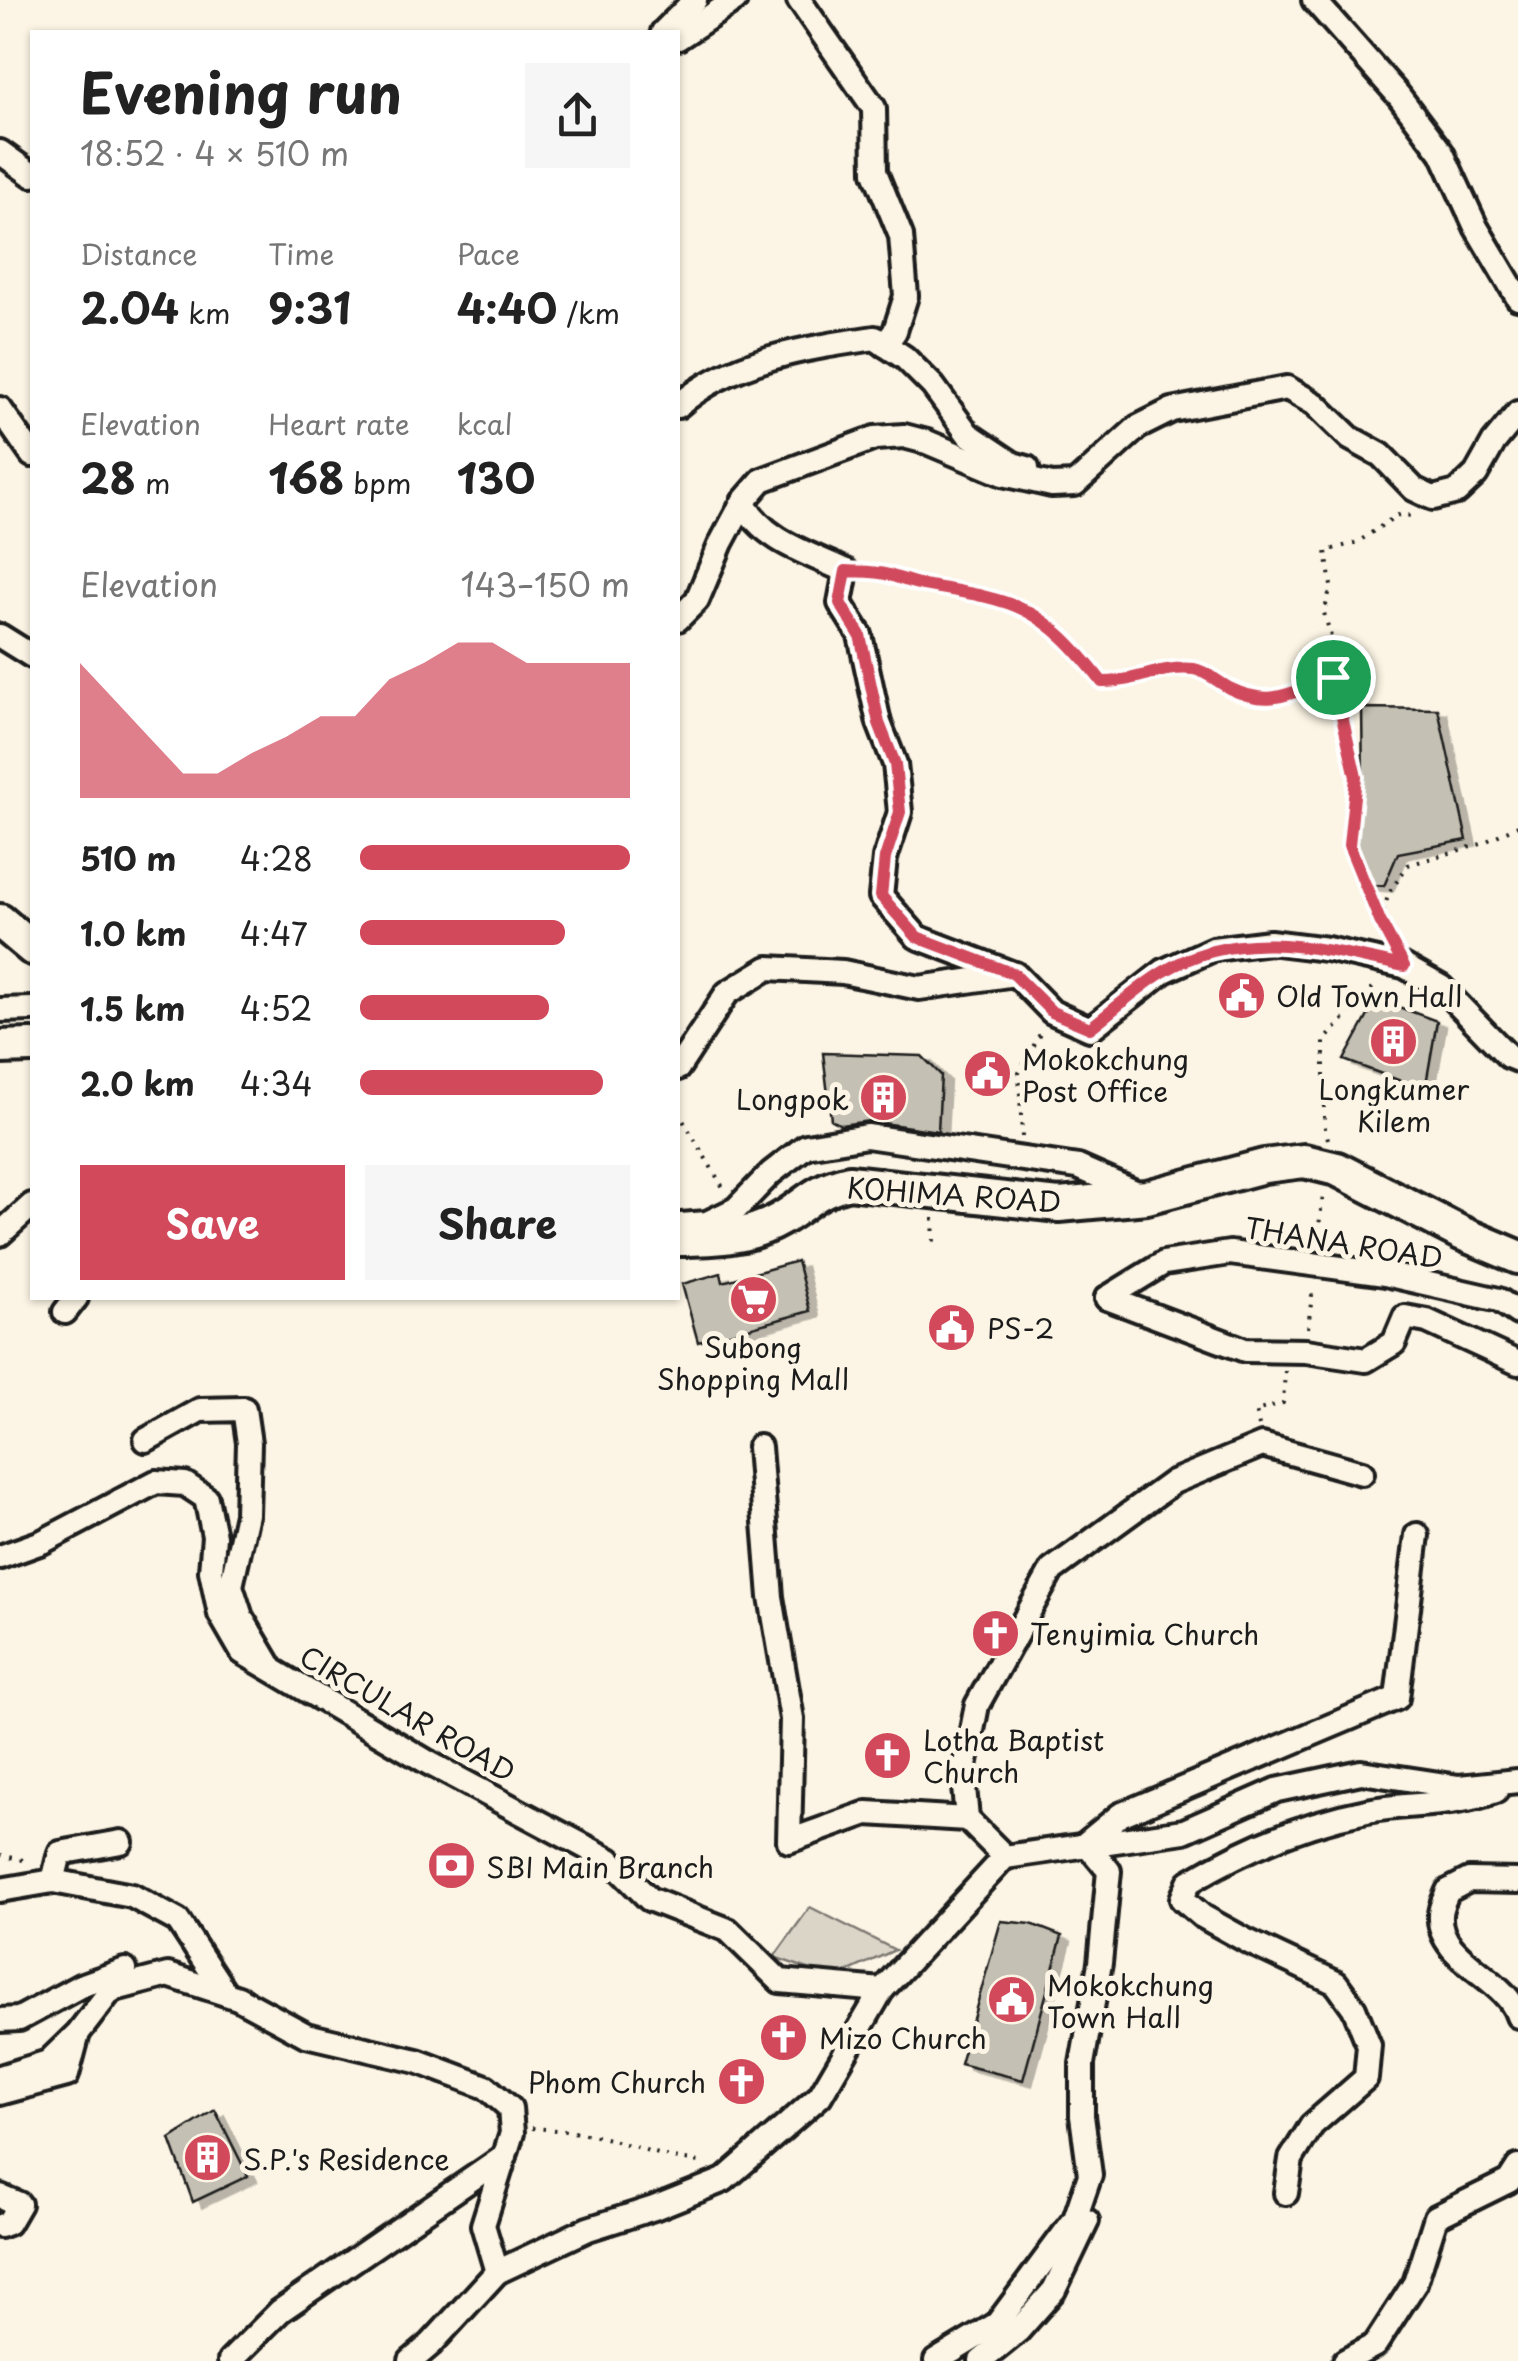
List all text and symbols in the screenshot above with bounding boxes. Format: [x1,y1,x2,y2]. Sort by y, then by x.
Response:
text: Evening run [80,50,402,133]
button: share [525,63,630,168]
text: 18:52 · 4 × 510 m [80,129,349,177]
text: Distance [80,232,198,275]
text: Time [268,232,335,275]
text: Pace [457,232,520,275]
text: 2.04 [80,275,179,338]
text: 9:31 [268,275,351,338]
text: 4:40 [457,275,557,338]
text: km [179,291,230,334]
text: /km [557,291,620,334]
text: Elevation [80,402,201,445]
text: Heart rate [268,402,410,445]
text: kcal [457,402,513,445]
text: 28 [80,445,136,508]
text: 168 [268,445,344,508]
text: 130 [457,445,535,508]
text: m [136,461,170,504]
text: bpm [344,461,411,504]
text: Elevation [80,560,218,608]
text: 143–150 m [460,560,630,608]
pin [1291,635,1376,720]
icon: arrive [1306,650,1361,705]
text: 510 m [80,834,176,882]
text: 4:28 [240,834,313,882]
text: 1.0 km [80,909,186,957]
text: 4:47 [240,909,308,957]
public building icon: Old Town Hall [1215,969,1267,1021]
place label: Old Town Hall [1276,974,1462,1017]
text: 1.5 km [80,984,185,1032]
text: 4:52 [240,984,313,1032]
building icon: Longkumer Kilem [1368,1015,1420,1067]
place label: Mokokchung Post Office [1022,1037,1189,1112]
public building icon: Mokokchung Post Office [961,1048,1013,1100]
text: 2.0 km [80,1059,195,1107]
text: 4:34 [240,1059,313,1107]
place label: Longkumer Kilem [1319,1067,1469,1142]
building icon: Longpok [858,1072,910,1124]
place label: Longpok [736,1077,849,1120]
button: Save [80,1165,345,1280]
button: Share [365,1165,630,1280]
street label: KOHIMA ROAD [845,1165,1063,1223]
street label: THANA ROAD [1242,1205,1446,1279]
supermarket icon: Subong Shopping Mall [727,1273,779,1325]
public building icon: PS-2 [926,1301,978,1353]
place label: PS-2 [987,1306,1054,1349]
place label: Subong Shopping Mall [657,1325,849,1400]
church icon: Tenyimia Church [969,1607,1021,1659]
place label: Tenyimia Church [1030,1612,1259,1655]
street label: CIRCULAR ROAD [292,1634,524,1792]
place label: Lotha Baptist Church [923,1718,1104,1793]
church icon: Lotha Baptist Church [862,1729,914,1781]
bank icon: SBI Main Branch [425,1840,477,1892]
place label: SBI Main Branch [486,1845,714,1888]
place label: Mokokchung Town Hall [1047,1963,1214,2038]
public building icon: Mokokchung Town Hall [986,1974,1038,2026]
church icon: Mizo Church [758,2011,810,2063]
place label: Mizo Church [819,2016,987,2059]
church icon: Phom Church [715,2055,767,2107]
place label: Phom Church [528,2060,706,2103]
building icon: S.P.'s Residence [182,2132,234,2184]
place label: S.P.'s Residence [243,2137,450,2180]

